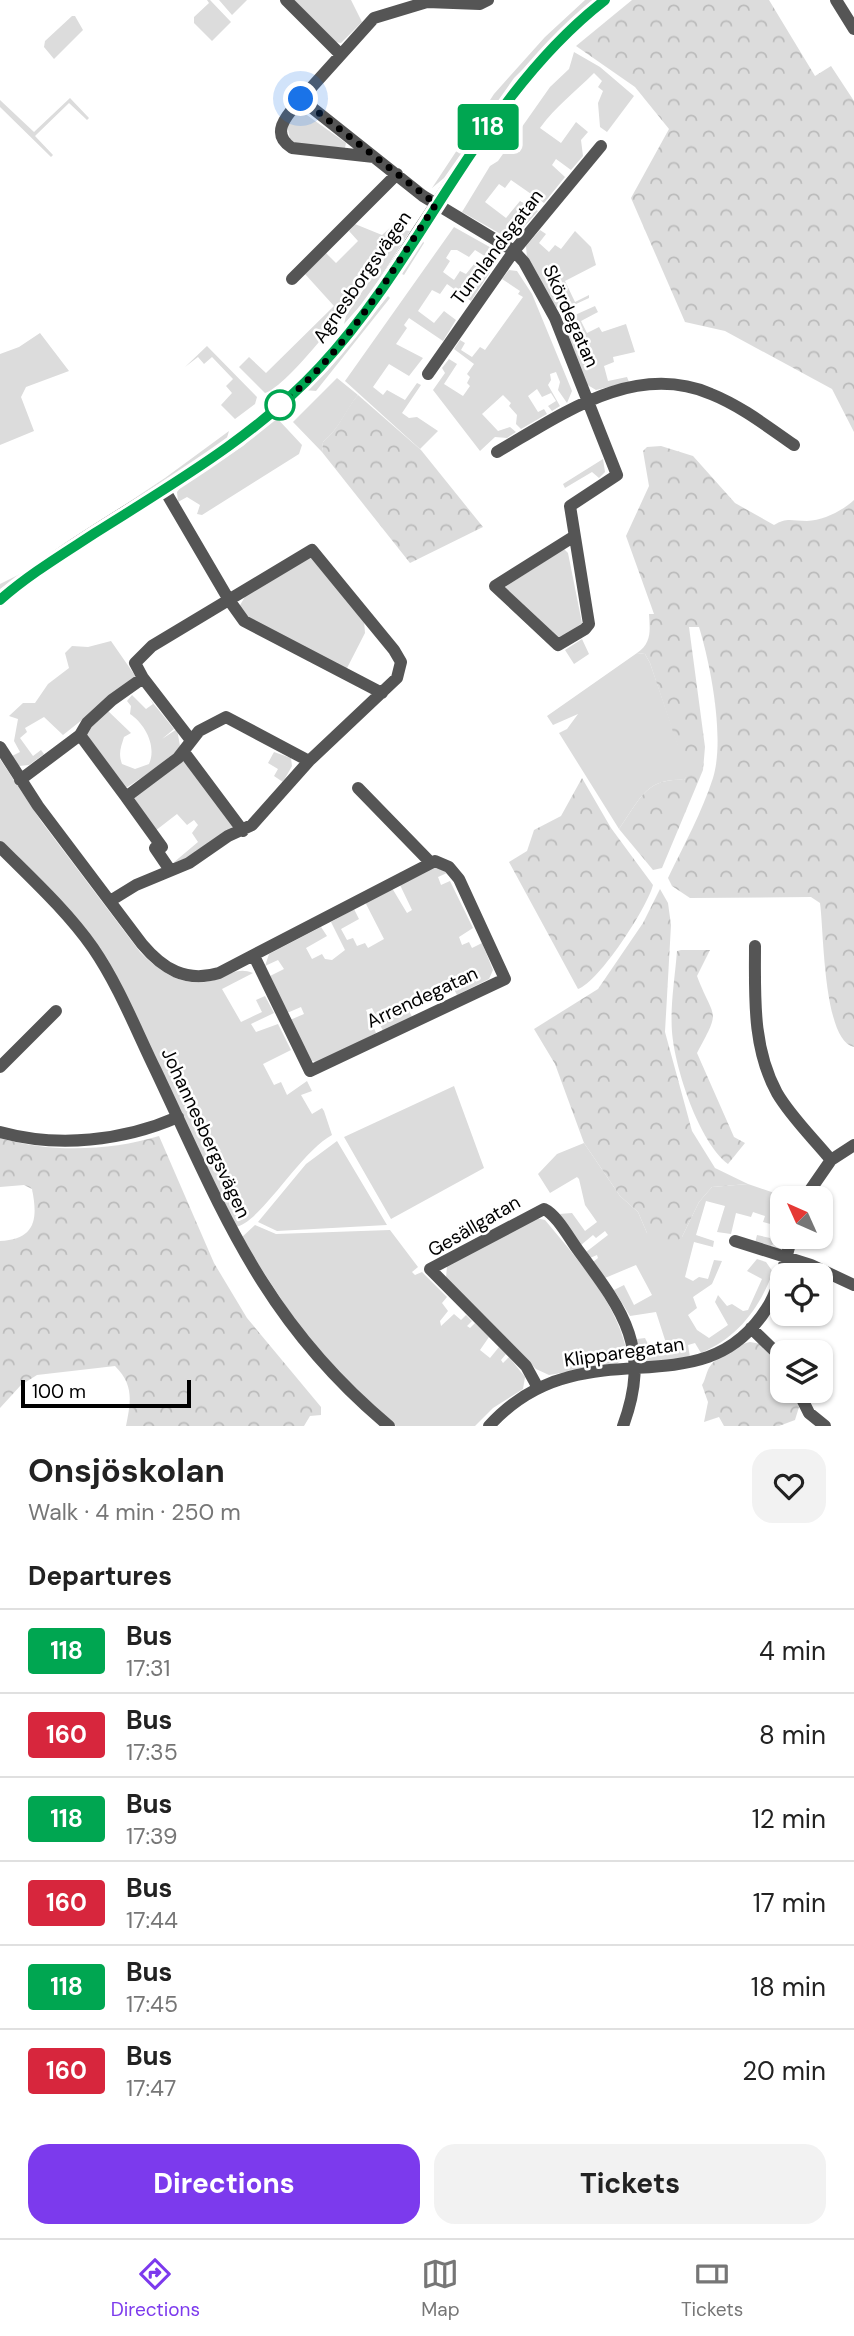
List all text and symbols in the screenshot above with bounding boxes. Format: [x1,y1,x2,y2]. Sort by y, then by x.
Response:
your location [283,81,318,116]
line badge: 118 [448,104,528,150]
text: 118 [472,111,504,142]
street label: Tunnlandsgatan [445,184,549,310]
street label: Agnesborgsvägen [307,206,417,348]
street label: Skördegatan [537,261,605,371]
unlabelled marker [265,390,295,420]
street label: Arrendegatan [362,960,482,1034]
street label: Johannesbergsvägen [156,1044,256,1222]
north arrow [770,1186,833,1250]
map controls [770,1186,833,1403]
street label: Gesällgatan [423,1189,525,1263]
button: locate [770,1263,833,1326]
street label: Klipparegatan [562,1331,686,1373]
button: layers [770,1340,833,1403]
scale bar [21,1377,191,1409]
text: 100 m [32,1379,86,1404]
text: Onsjöskolan [28,1449,225,1492]
button: heart [752,1449,826,1523]
text: Walk · 4 min · 250 m [28,1497,241,1527]
text: Departures [28,1559,172,1593]
text: Bus [126,1619,172,1653]
text: 4 min [759,1634,826,1668]
text: 118 [50,1635,83,1666]
text: 17:31 [126,1653,170,1683]
text: Bus [126,1703,172,1737]
text: 8 min [759,1718,826,1752]
text: 160 [46,1719,87,1750]
text: 17:35 [126,1737,178,1767]
text: Bus [126,1787,172,1821]
text: 12 min [752,1802,826,1836]
text: 118 [50,1803,83,1834]
text: 17:39 [126,1821,177,1851]
text: Bus [126,1871,172,1905]
text: 17 min [753,1886,826,1920]
text: 160 [46,1887,87,1918]
text: 17:44 [126,1905,178,1935]
text: Bus [126,1955,172,1989]
text: 18 min [751,1970,826,2004]
text: 118 [50,1971,83,2002]
text: 17:45 [126,1989,178,2019]
text: Bus [126,2039,172,2073]
text: 20 min [742,2054,826,2088]
text: 160 [46,2055,87,2086]
text: 17:47 [126,2073,176,2103]
button: Directions [28,2144,420,2224]
button: Tickets [434,2144,826,2224]
tab: Directions [111,2255,200,2322]
tab: Map [421,2255,460,2322]
tab: Tickets [681,2255,743,2322]

